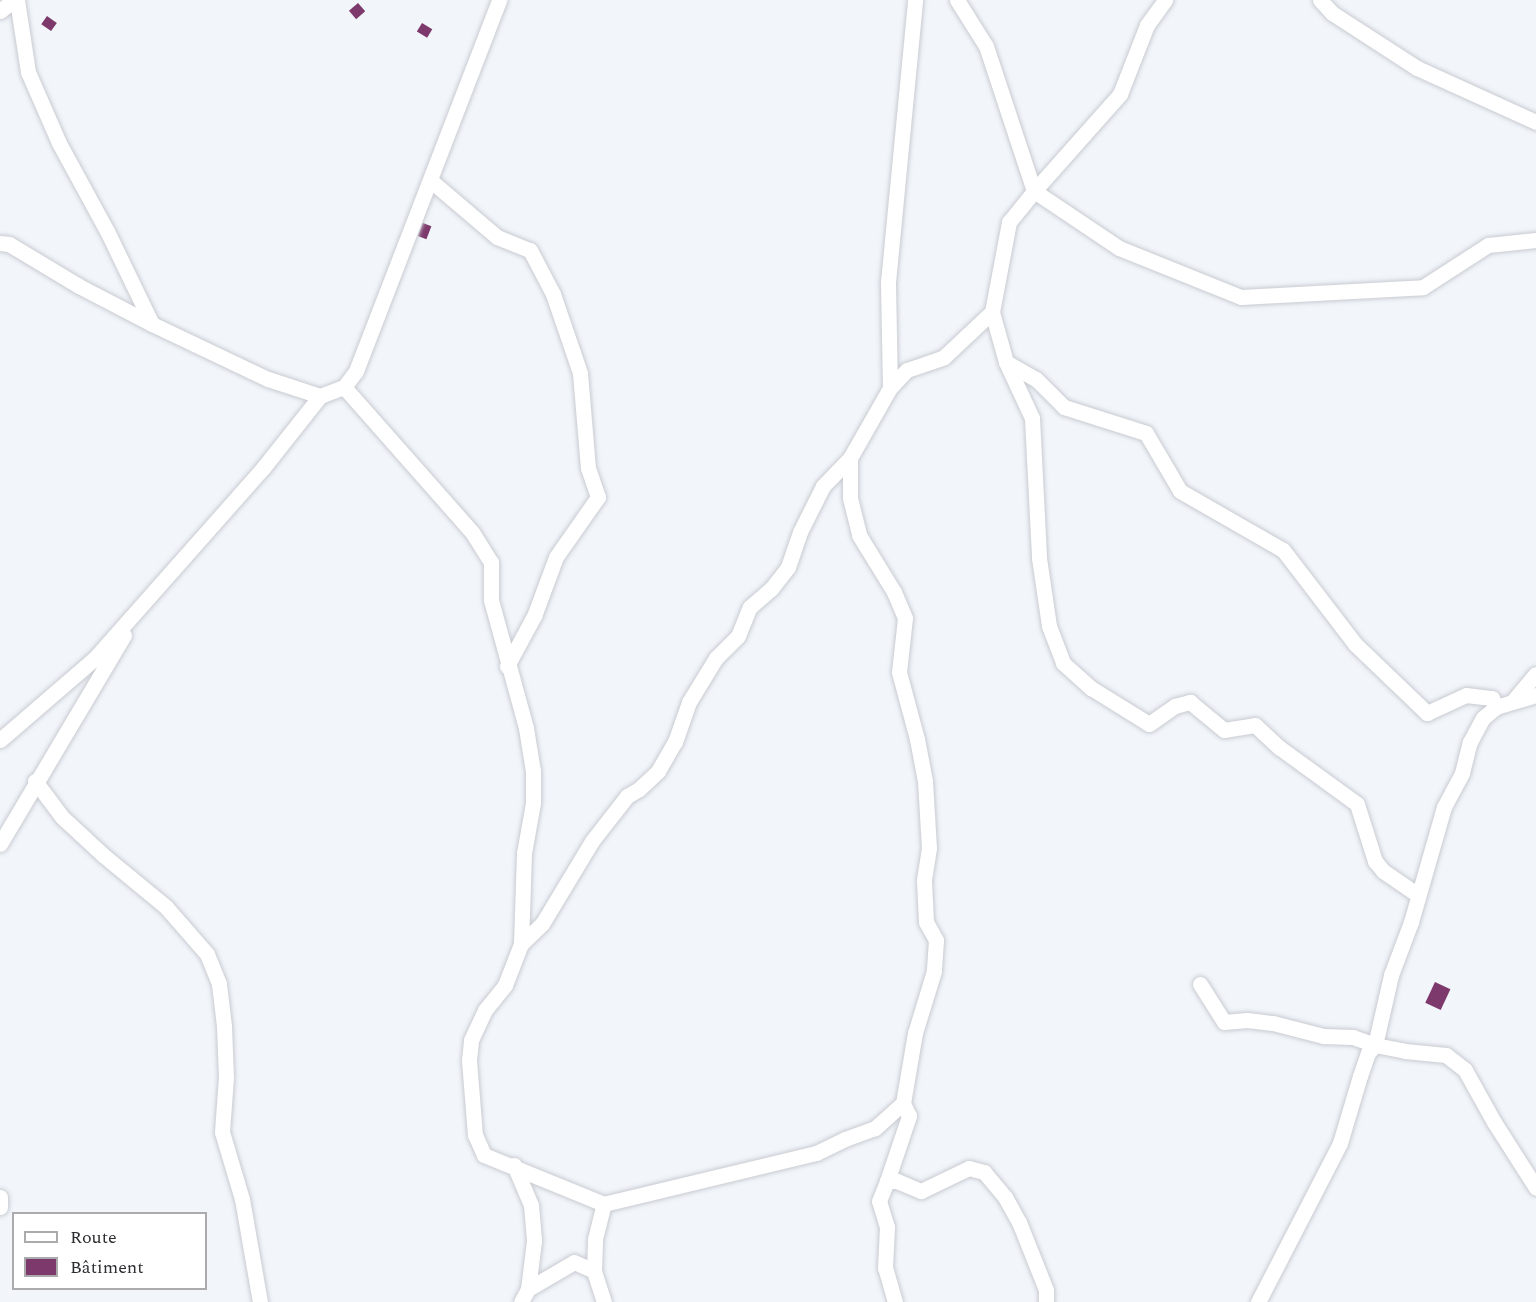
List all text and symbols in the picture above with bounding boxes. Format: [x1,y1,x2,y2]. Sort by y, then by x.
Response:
legend [12,1212,207,1290]
text: Route [70,1224,117,1251]
text: Bâtiment [70,1254,144,1281]

